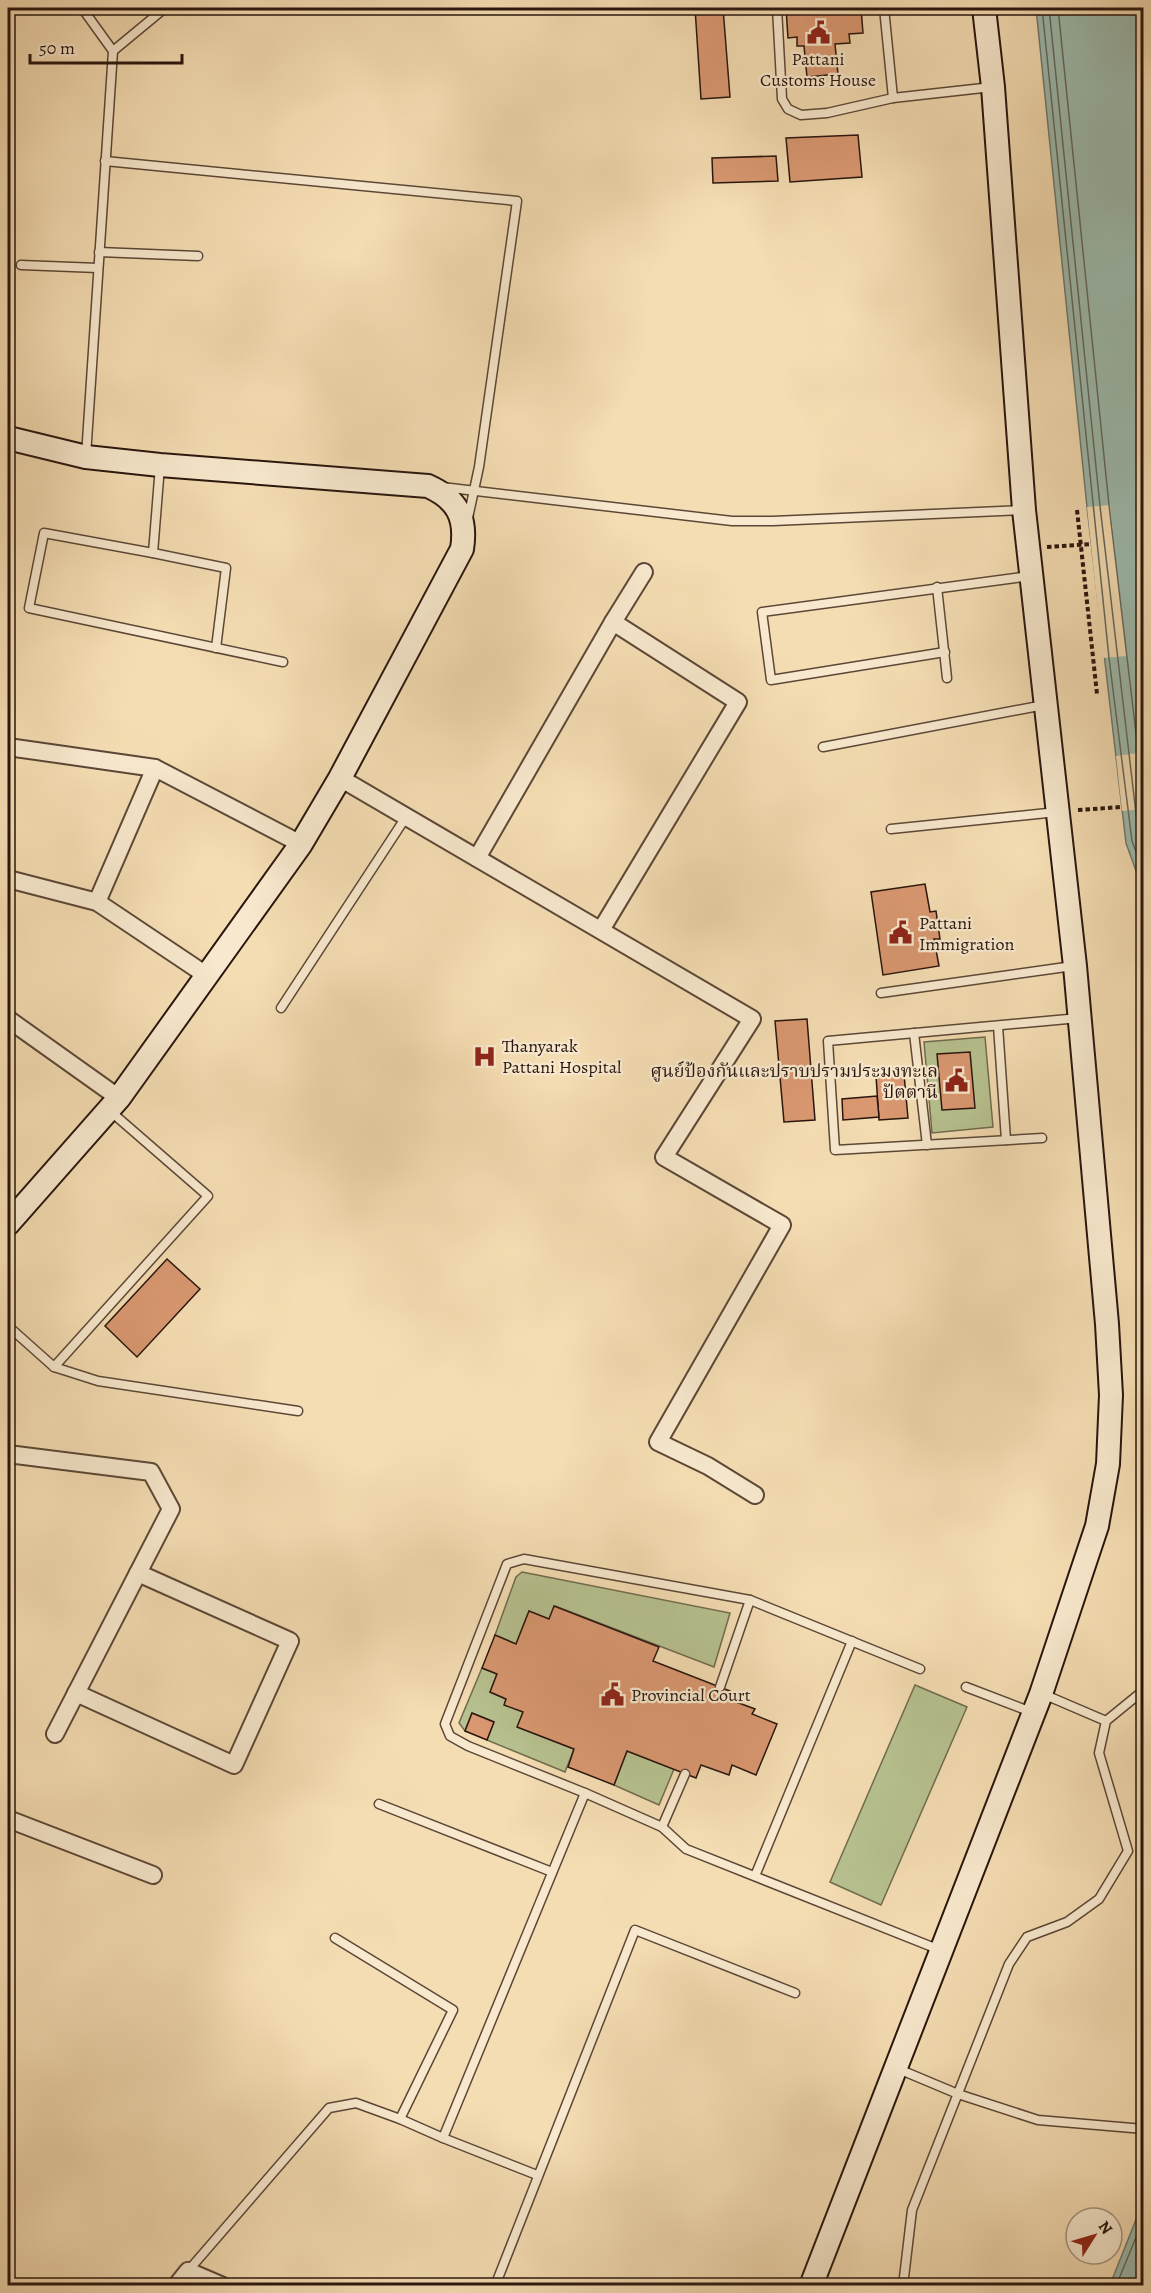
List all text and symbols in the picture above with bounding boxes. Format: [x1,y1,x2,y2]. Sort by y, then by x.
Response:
public building icon: Pattani Customs House [805,20,831,46]
scale bar [30,27,182,65]
text: 50 m [39,36,75,60]
place label: Pattani Customs House [760,47,876,92]
place label: Pattani Immigration [919,911,1014,956]
public building icon: Pattani Immigration [888,920,914,946]
place label: Thanyarak Pattani Hospital [502,1034,622,1079]
hospital icon: Thanyarak Pattani Hospital [471,1043,497,1069]
place label: ศูนย์ป้องกันและปราบปรามประมงทะเล ปัตตานี [650,1059,938,1104]
public building icon: ศูนย์ป้องกันและปราบปรามประมงทะเล ปัตตานี [943,1068,969,1094]
public building icon: Provincial Court [600,1682,626,1708]
place label: Provincial Court [631,1683,751,1707]
north arrow [1064,2206,1124,2266]
text: N [1093,2216,1118,2239]

